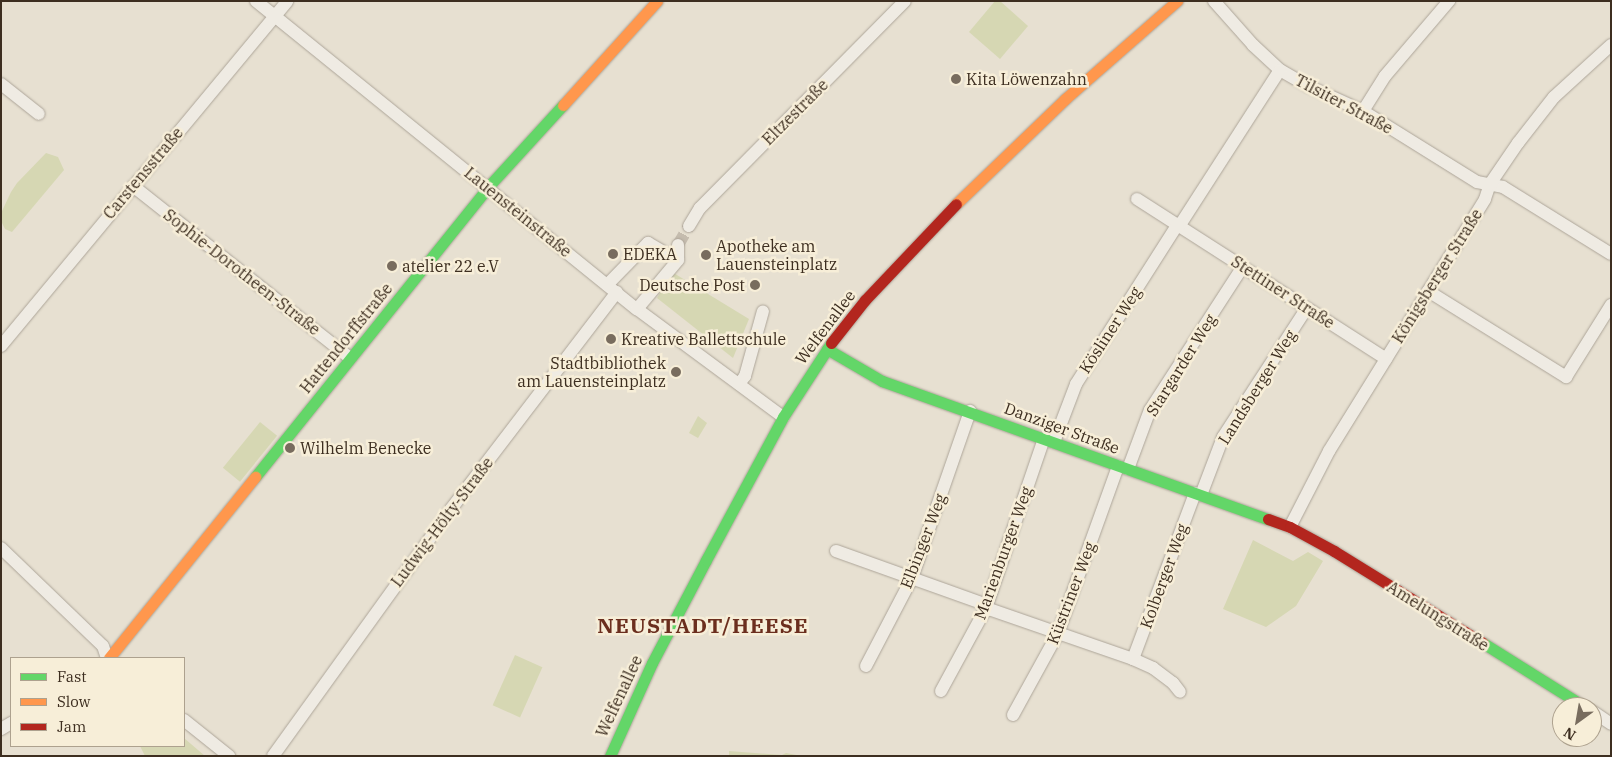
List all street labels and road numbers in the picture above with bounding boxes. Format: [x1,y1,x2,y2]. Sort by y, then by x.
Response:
street label: Tilsiter Straße [1292,70,1396,138]
street label: Eltzestraße [758,75,832,149]
street label: Carstensstraße [99,123,187,223]
street label: Lauensteinstraße [461,163,575,261]
street label: Sophie-Dorotheen-Straße [160,205,324,339]
street label: Königsberger Straße [1388,205,1486,347]
street label: Stettiner Straße [1228,252,1338,332]
street label: Hattendorffstraße [296,279,396,397]
street label: Kösliner Weg [1075,283,1145,377]
street label: Welfenallee [791,286,859,368]
street label: Stargarder Weg [1142,311,1220,419]
street label: Landsberger Weg [1214,326,1300,448]
street label: Danziger Straße [1002,398,1122,458]
street label: Ludwig-Hölty-Straße [387,453,497,591]
street label: Marienburger Weg [970,484,1036,622]
street label: Elbinger Weg [896,491,950,591]
street label: Kolberger Weg [1136,521,1192,631]
street label: Küstriner Weg [1043,539,1099,647]
street label: Amelungstraße [1384,577,1492,655]
street label: Welfenallee [592,652,646,740]

